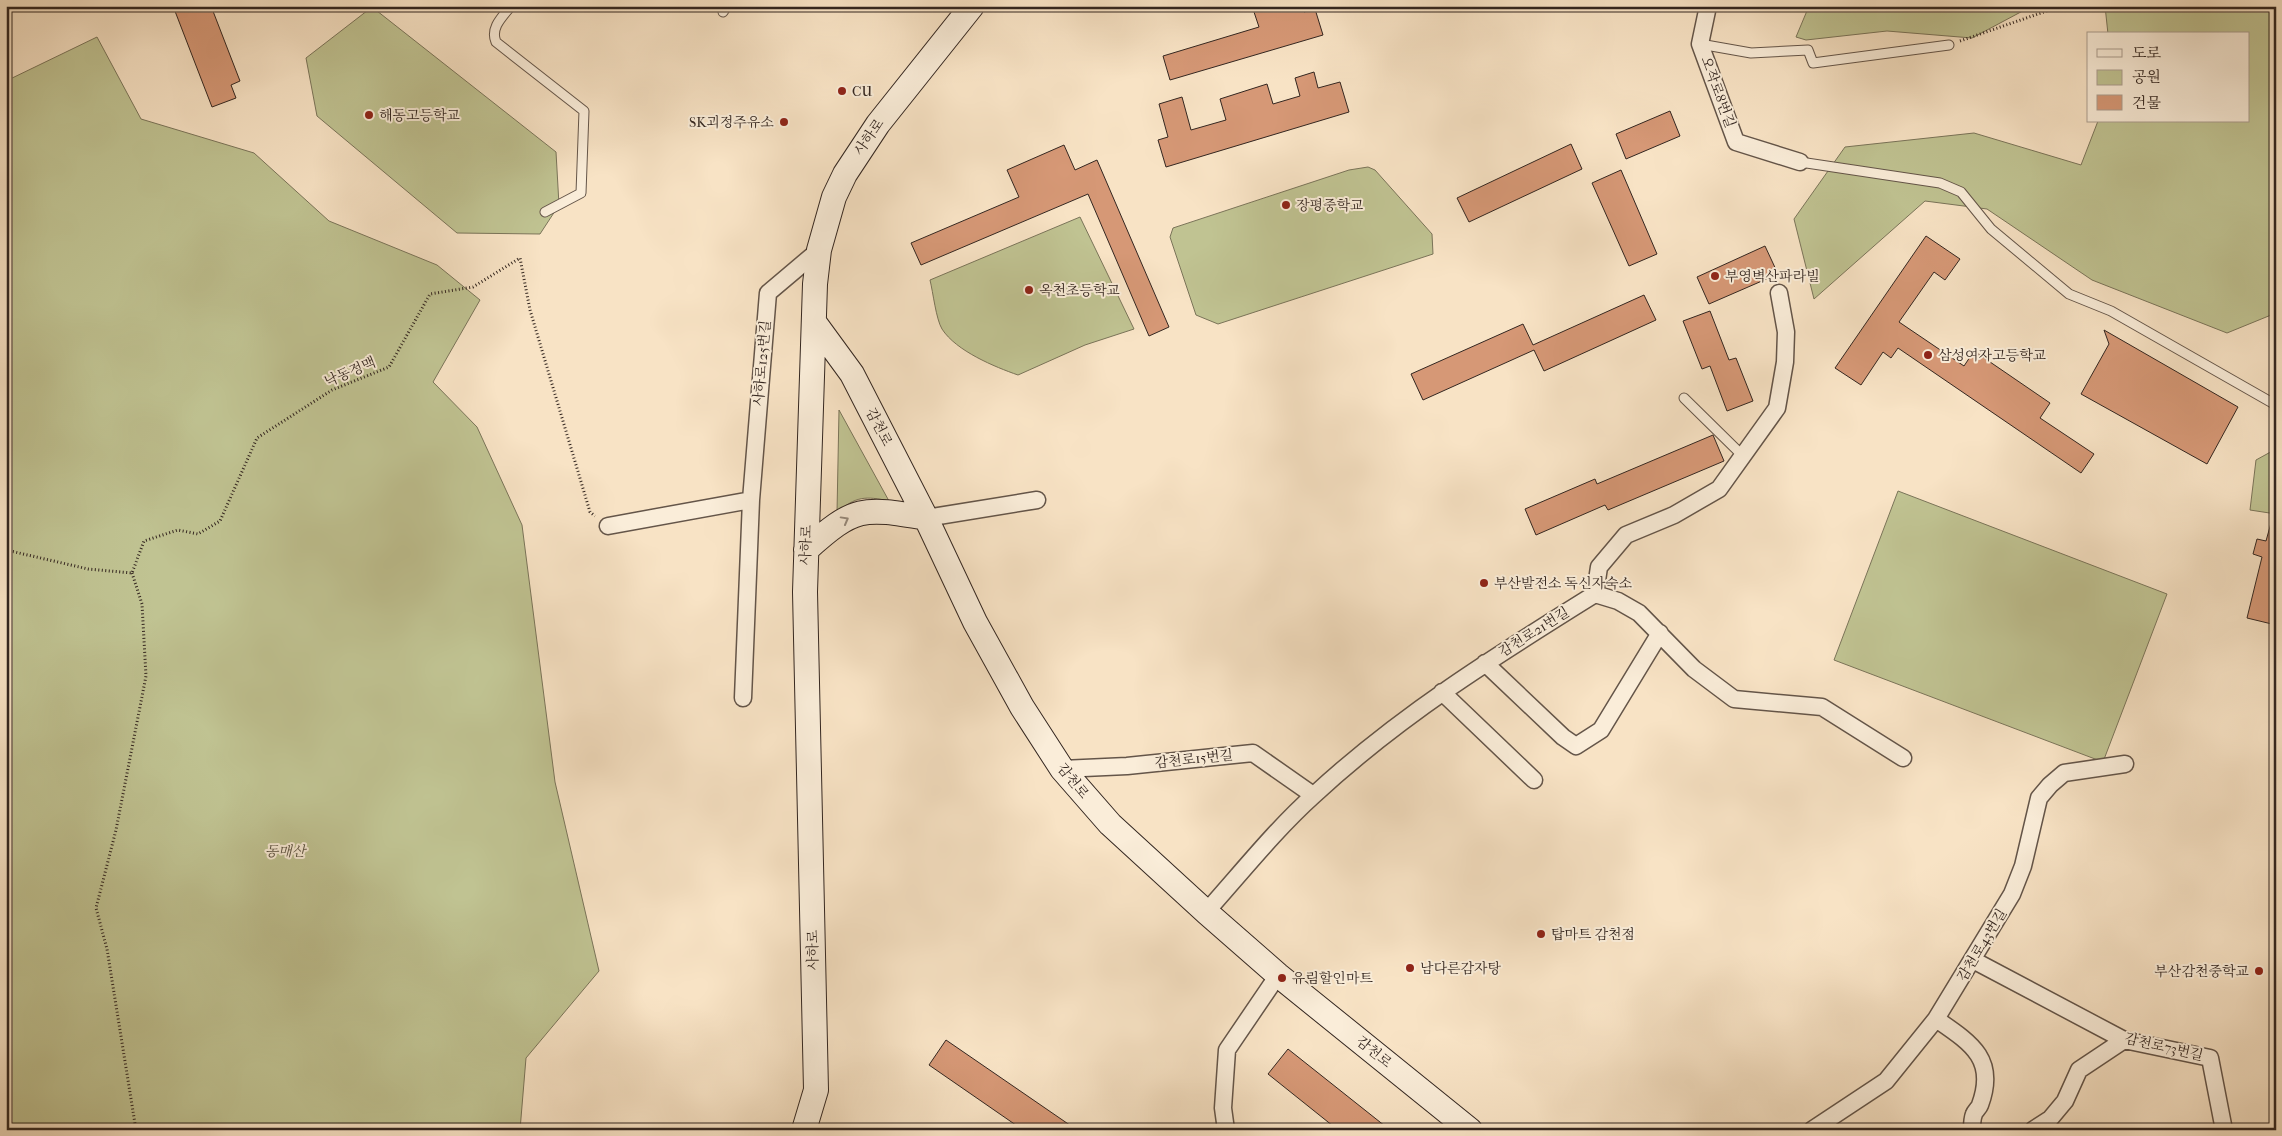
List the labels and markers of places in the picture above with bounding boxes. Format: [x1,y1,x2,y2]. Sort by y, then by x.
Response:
place label: CU [852,83,872,100]
marker: CU [836,85,848,97]
place label: 해동고등학교 [379,107,461,124]
marker: 해동고등학교 [363,109,375,121]
place label: SK괴정주유소 [689,114,774,131]
marker: SK괴정주유소 [778,116,790,128]
place label: 장평중학교 [1296,197,1364,214]
marker: 장평중학교 [1280,199,1292,211]
place label: 부영벽산파라빌 [1725,268,1820,285]
marker: 부영벽산파라빌 [1709,270,1721,282]
place label: 옥천초등학교 [1039,282,1121,299]
marker: 옥천초등학교 [1023,284,1035,296]
place label: 삼성여자고등학교 [1938,347,2047,364]
marker: 삼성여자고등학교 [1922,349,1934,361]
place label: 부산발전소 독신자숙소 [1494,575,1633,592]
marker: 부산발전소 독신자숙소 [1478,577,1490,589]
place label: 탑마트 감천점 [1551,926,1635,943]
marker: 탑마트 감천점 [1535,928,1547,940]
place label: 남다른감자탕 [1420,960,1502,977]
marker: 남다른감자탕 [1404,962,1416,974]
place label: 부산감천중학교 [2154,963,2249,980]
marker: 부산감천중학교 [2253,965,2265,977]
place label: 유림할인마트 [1292,970,1374,987]
marker: 유림할인마트 [1276,972,1288,984]

